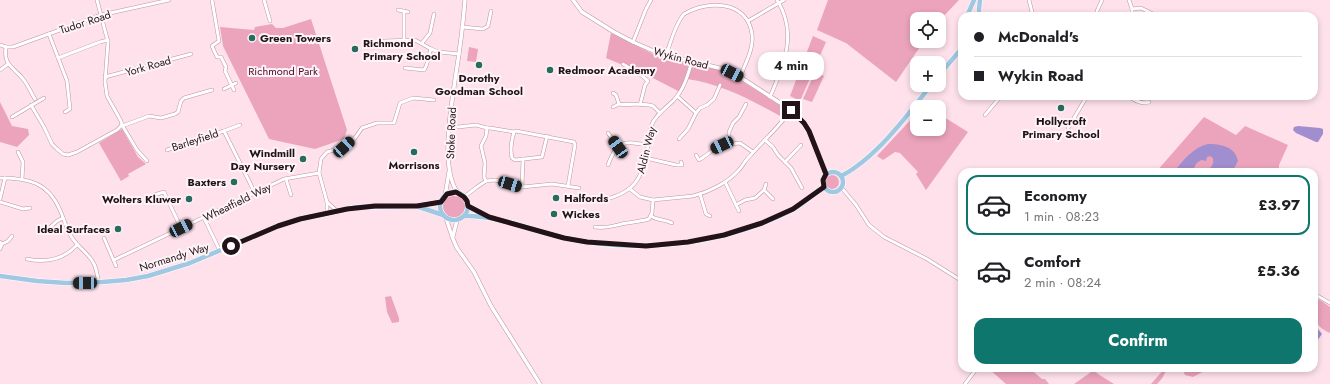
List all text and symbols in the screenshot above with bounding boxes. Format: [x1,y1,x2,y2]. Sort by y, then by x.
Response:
street label: Tudor Road [57,6,113,38]
map controls [910,12,946,136]
button: locate [910,12,946,48]
text: McDonald's [998,26,1079,48]
place label: Green Towers [260,30,331,46]
marker: Green Towers [247,33,257,43]
place label: Richmond Primary School [363,35,441,64]
street label: Wykin Road [652,43,710,73]
marker: Richmond Primary School [350,44,360,54]
street label: York Road [123,52,173,80]
callout: 4 min [758,52,824,80]
text: 4 min [774,56,808,75]
button: + [910,56,946,92]
marker: Dorothy Goodman School [474,60,484,70]
place label: Redmoor Academy [558,62,656,78]
car [719,62,745,84]
park label: Richmond Park [248,63,318,79]
marker: Redmoor Academy [545,65,555,75]
text: Wykin Road [998,65,1084,87]
place label: Dorothy Goodman School [435,70,523,99]
button: − [910,100,946,136]
route end [782,101,800,119]
marker: Hollycroft Primary School [1056,103,1066,113]
street label: Stoke Road [442,107,460,159]
place label: Hollycroft Primary School [1022,113,1100,142]
street label: Barleyfield [169,125,221,155]
street label: Aldin Way [632,125,660,175]
car [606,134,630,160]
car [709,134,735,156]
car [331,135,357,159]
place label: Windmill Day Nursery [231,145,295,174]
marker: Morrisons [409,147,419,157]
marker: Windmill Day Nursery [298,154,308,164]
place label: Morrisons [388,157,440,173]
place label: Baxters [188,174,226,190]
car [497,175,523,193]
marker: Baxters [229,177,239,187]
street label: Wheatfield Way [200,179,274,225]
text: Economy [1024,185,1087,207]
icon: car [976,187,1012,223]
place label: Halfords [564,190,608,206]
place label: Wolters Kluwer [102,191,181,207]
marker: Halfords [551,193,561,203]
marker: Wolters Kluwer [184,194,194,204]
text: £3.97 [1258,194,1300,216]
place label: Wickes [562,206,600,222]
text: 1 min · 08:23 [1024,207,1099,226]
marker: Wickes [549,209,559,219]
car [168,217,194,239]
place label: Ideal Surfaces [37,221,110,237]
marker: Ideal Surfaces [113,224,123,234]
route start [222,237,240,255]
street label: Normandy Way [137,239,211,275]
text: Comfort [1024,251,1081,273]
icon: car [976,253,1012,289]
text: £5.36 [1257,260,1300,282]
text: 2 min · 08:24 [1024,273,1101,292]
car [73,277,97,289]
button: Confirm [974,318,1302,364]

